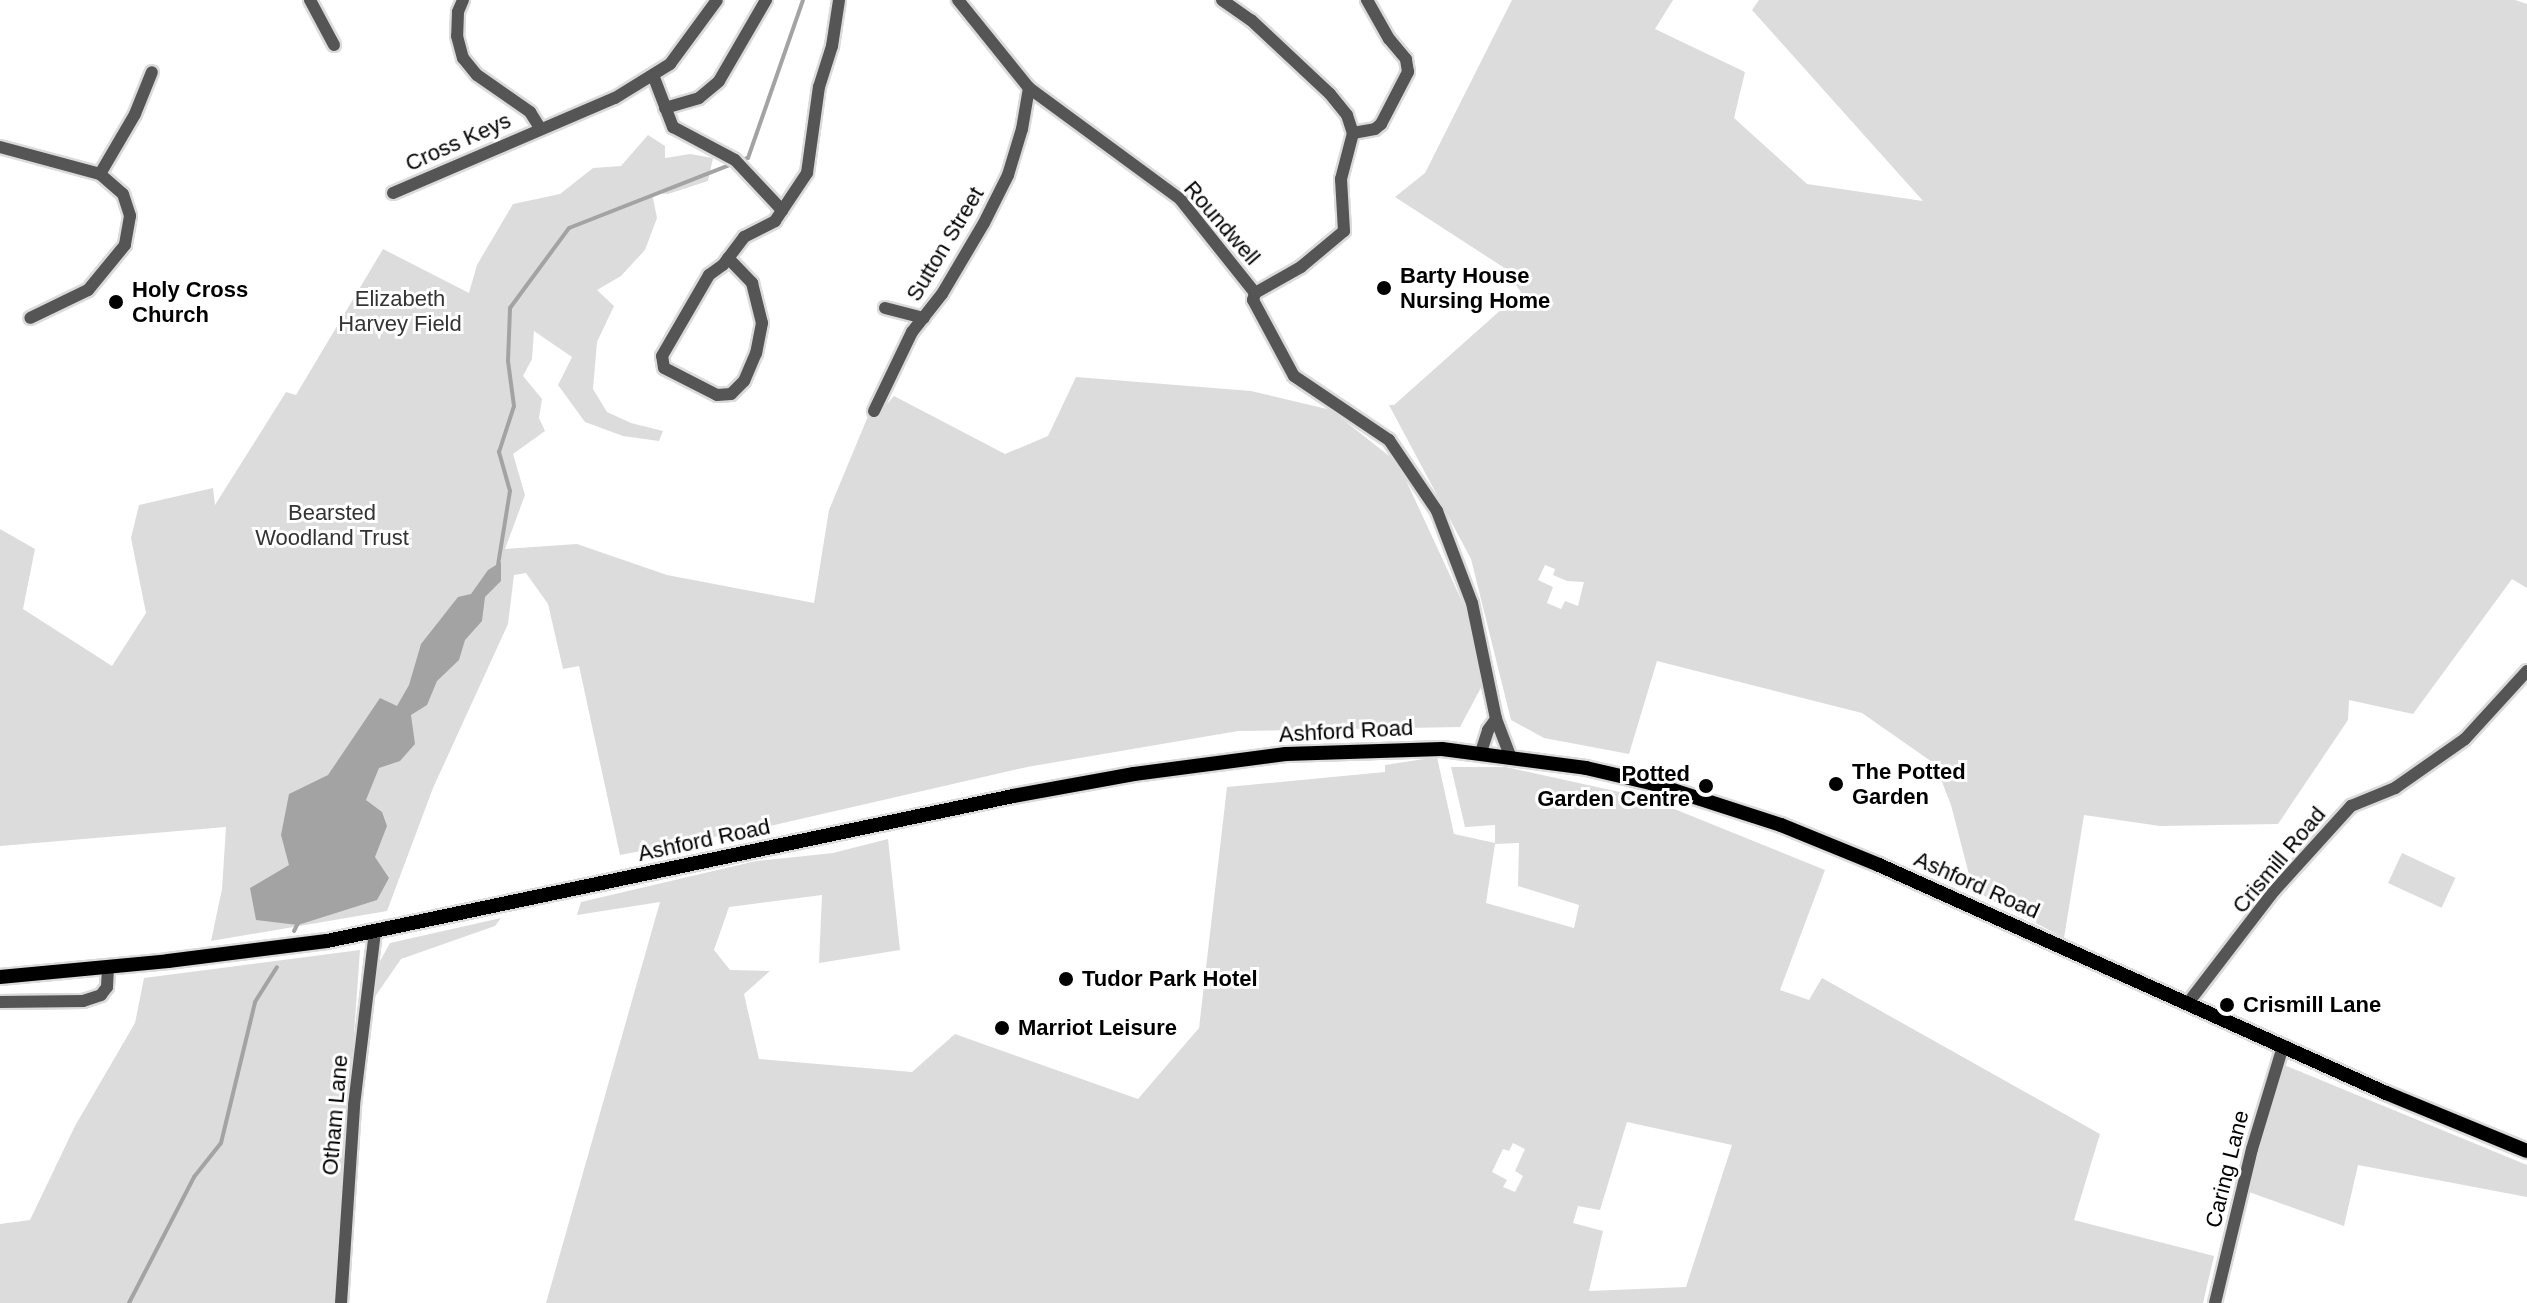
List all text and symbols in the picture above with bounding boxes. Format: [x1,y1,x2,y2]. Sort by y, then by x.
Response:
street label: Cross Keys [401,107,515,177]
street label: Roundwell [1178,176,1266,270]
street label: Sutton Street [901,182,989,306]
place label: Barty House Nursing Home [1400,262,1550,314]
place label: Holy Cross Church [132,276,248,328]
marker: Barty House Nursing Home [1375,279,1393,297]
park label: Elizabeth Harvey Field [338,285,462,336]
marker: Holy Cross Church [107,293,125,311]
park label: Bearsted Woodland Trust [255,499,409,550]
street label: Ashford Road [1278,714,1414,748]
place label: The Potted Garden [1852,758,1966,810]
place label: Potted Garden Centre [1537,760,1690,812]
marker: The Potted Garden [1827,775,1845,793]
marker: Potted Garden Centre [1697,777,1715,795]
street label: Crismill Road [2227,801,2331,919]
street label: Ashford Road [635,813,773,867]
street label: Ashford Road [1910,846,2044,924]
place label: Tudor Park Hotel [1082,966,1258,992]
marker: Tudor Park Hotel [1057,970,1075,988]
place label: Crismill Lane [2243,992,2381,1018]
marker: Crismill Lane [2218,996,2236,1014]
place label: Marriot Leisure [1018,1015,1177,1041]
marker: Marriot Leisure [993,1019,1011,1037]
street label: Otham Lane [317,1054,353,1176]
street label: Caring Lane [2200,1108,2254,1230]

